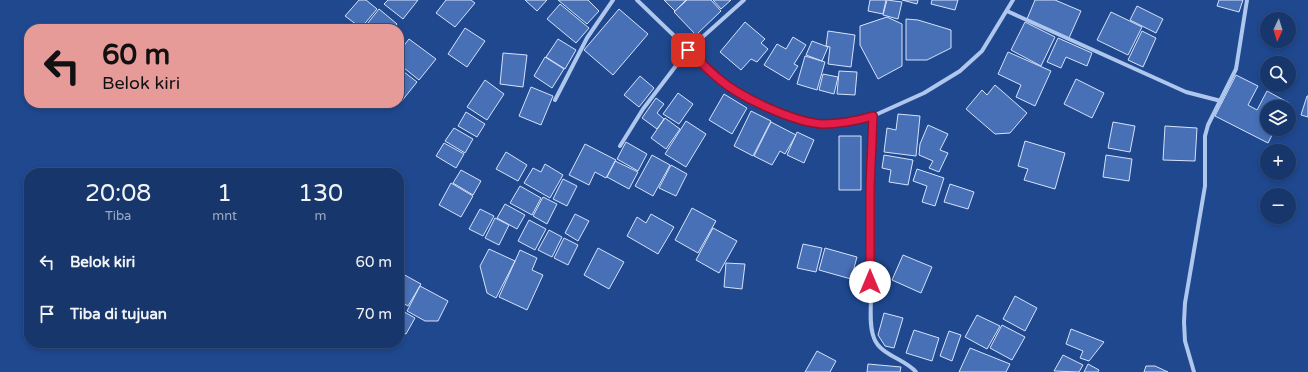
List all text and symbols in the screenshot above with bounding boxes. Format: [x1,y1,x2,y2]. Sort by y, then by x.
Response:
north arrow [1260,12,1296,48]
map controls [1260,12,1296,224]
pin [671,33,705,67]
text: 60 m [102,38,170,72]
icon: arrive [677,39,699,61]
icon: left [36,40,88,92]
button: search [1260,56,1296,92]
text: Belok kiri [102,72,180,94]
button: layers [1260,100,1296,136]
button: + [1260,144,1296,180]
text: 20:08 [85,179,151,208]
text: 1 [217,179,232,208]
text: 130 [298,179,343,208]
button: − [1260,188,1296,224]
text: Tiba [105,208,131,224]
text: mnt [212,208,237,224]
text: m [315,208,326,224]
icon: left [36,251,58,273]
text: Belok kiri [70,253,135,271]
text: 60 m [355,253,392,271]
position arrow [849,261,891,303]
icon: arrive [36,303,58,325]
text: Tiba di tujuan [70,305,167,323]
text: 70 m [355,305,392,323]

